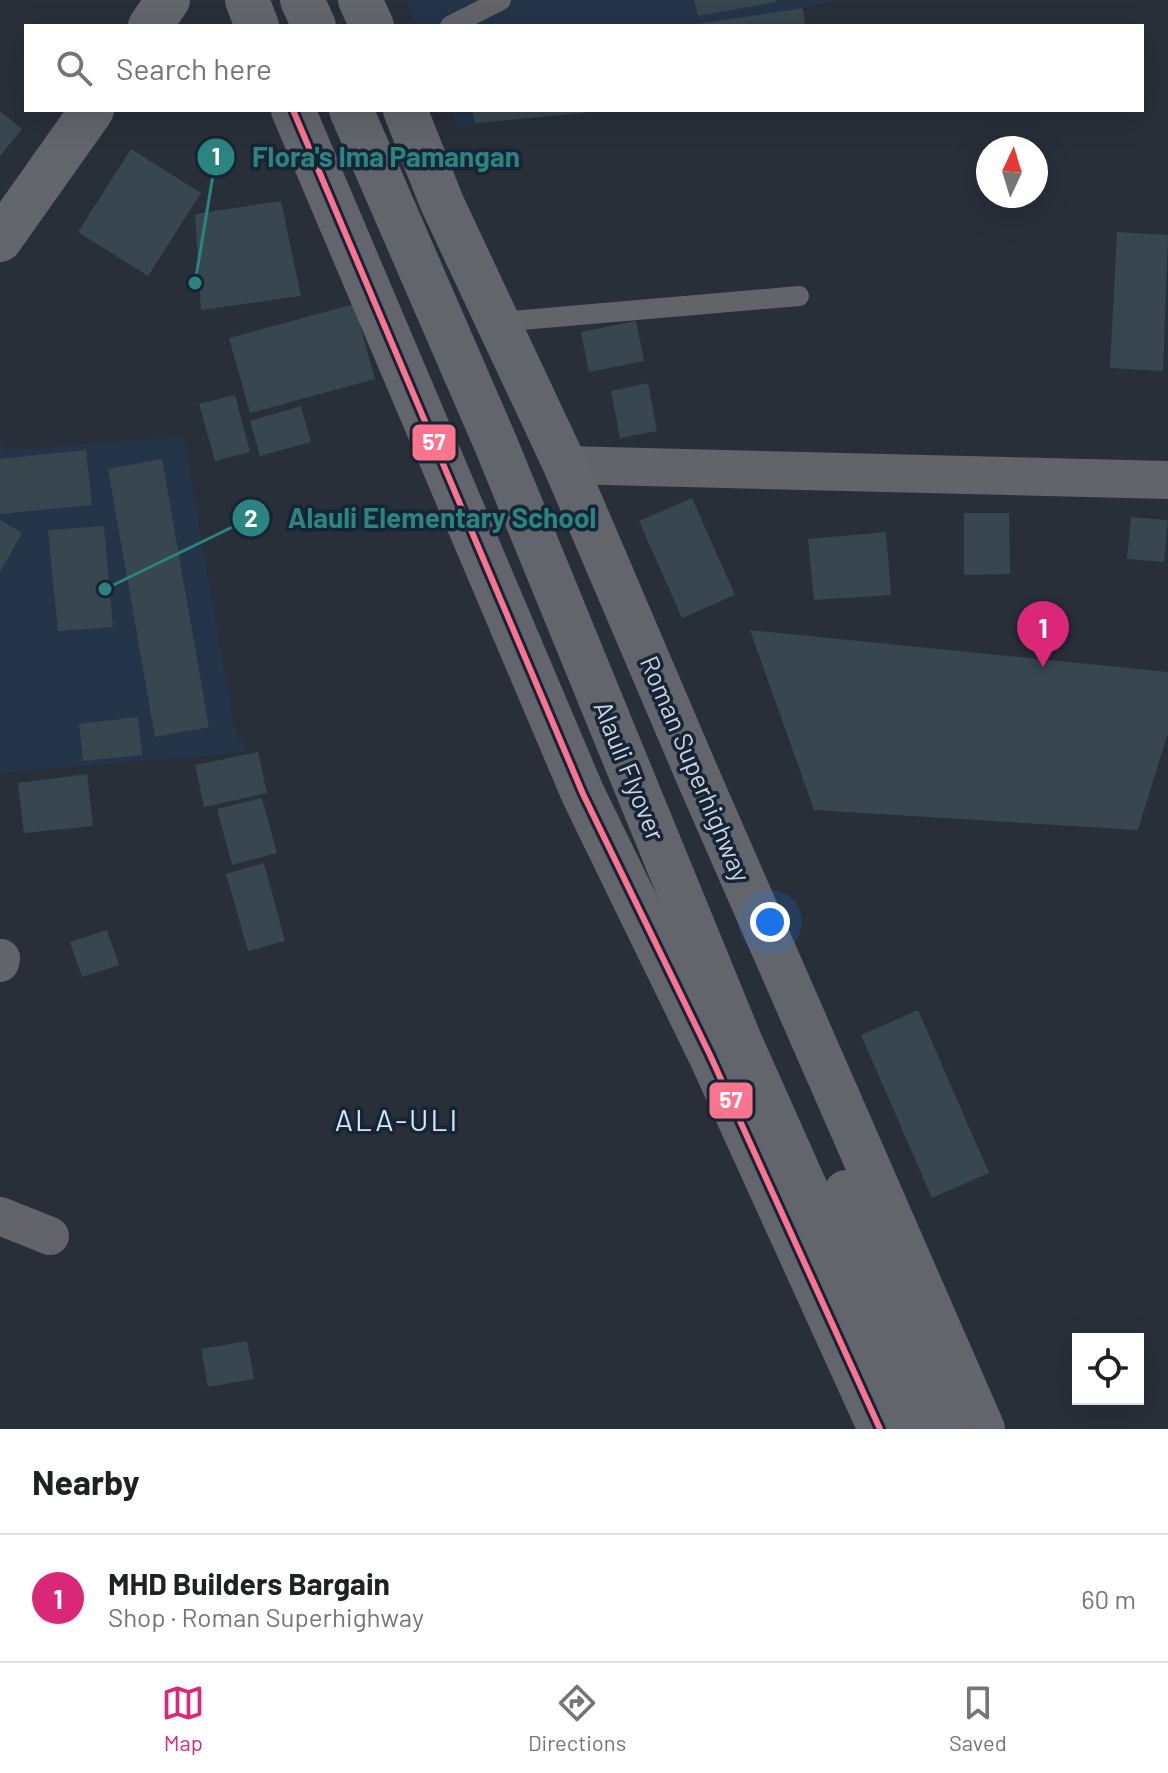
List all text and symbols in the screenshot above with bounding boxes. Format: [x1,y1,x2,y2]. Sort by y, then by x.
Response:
search box [24,24,1144,112]
icon: search [52,46,96,90]
text: Search here [116,50,272,86]
callout: Flora's Ima Pamangan [196,131,536,183]
north arrow [976,136,1048,208]
text: Flora's Ima Pamangan [252,139,520,173]
text: 1 [212,141,220,170]
line badge: 57 [411,423,457,462]
text: 57 [423,428,445,454]
callout: Alauli Elementary School [231,492,612,544]
text: Alauli Elementary School [288,500,596,534]
text: 2 [244,503,258,532]
pin: 1 [1017,601,1069,667]
street label: Roman Superhighway [635,651,758,886]
street label: Alauli Flyover [588,696,673,845]
your location [750,902,790,942]
line badge: 57 [708,1081,754,1120]
text: 57 [720,1086,742,1112]
district label: ALA-ULI [335,1101,459,1137]
map controls [1072,1333,1144,1405]
button: locate [1072,1333,1144,1405]
text: Nearby [32,1461,140,1502]
text: MHD Builders Bargain [108,1565,390,1601]
text: 1 [53,1583,63,1614]
text: 60 m [1081,1583,1136,1614]
text: Shop · Roman Superhighway [108,1601,424,1632]
tab: Map [161,1681,205,1755]
tab: Directions [528,1681,626,1755]
tab: Saved [949,1681,1007,1755]

